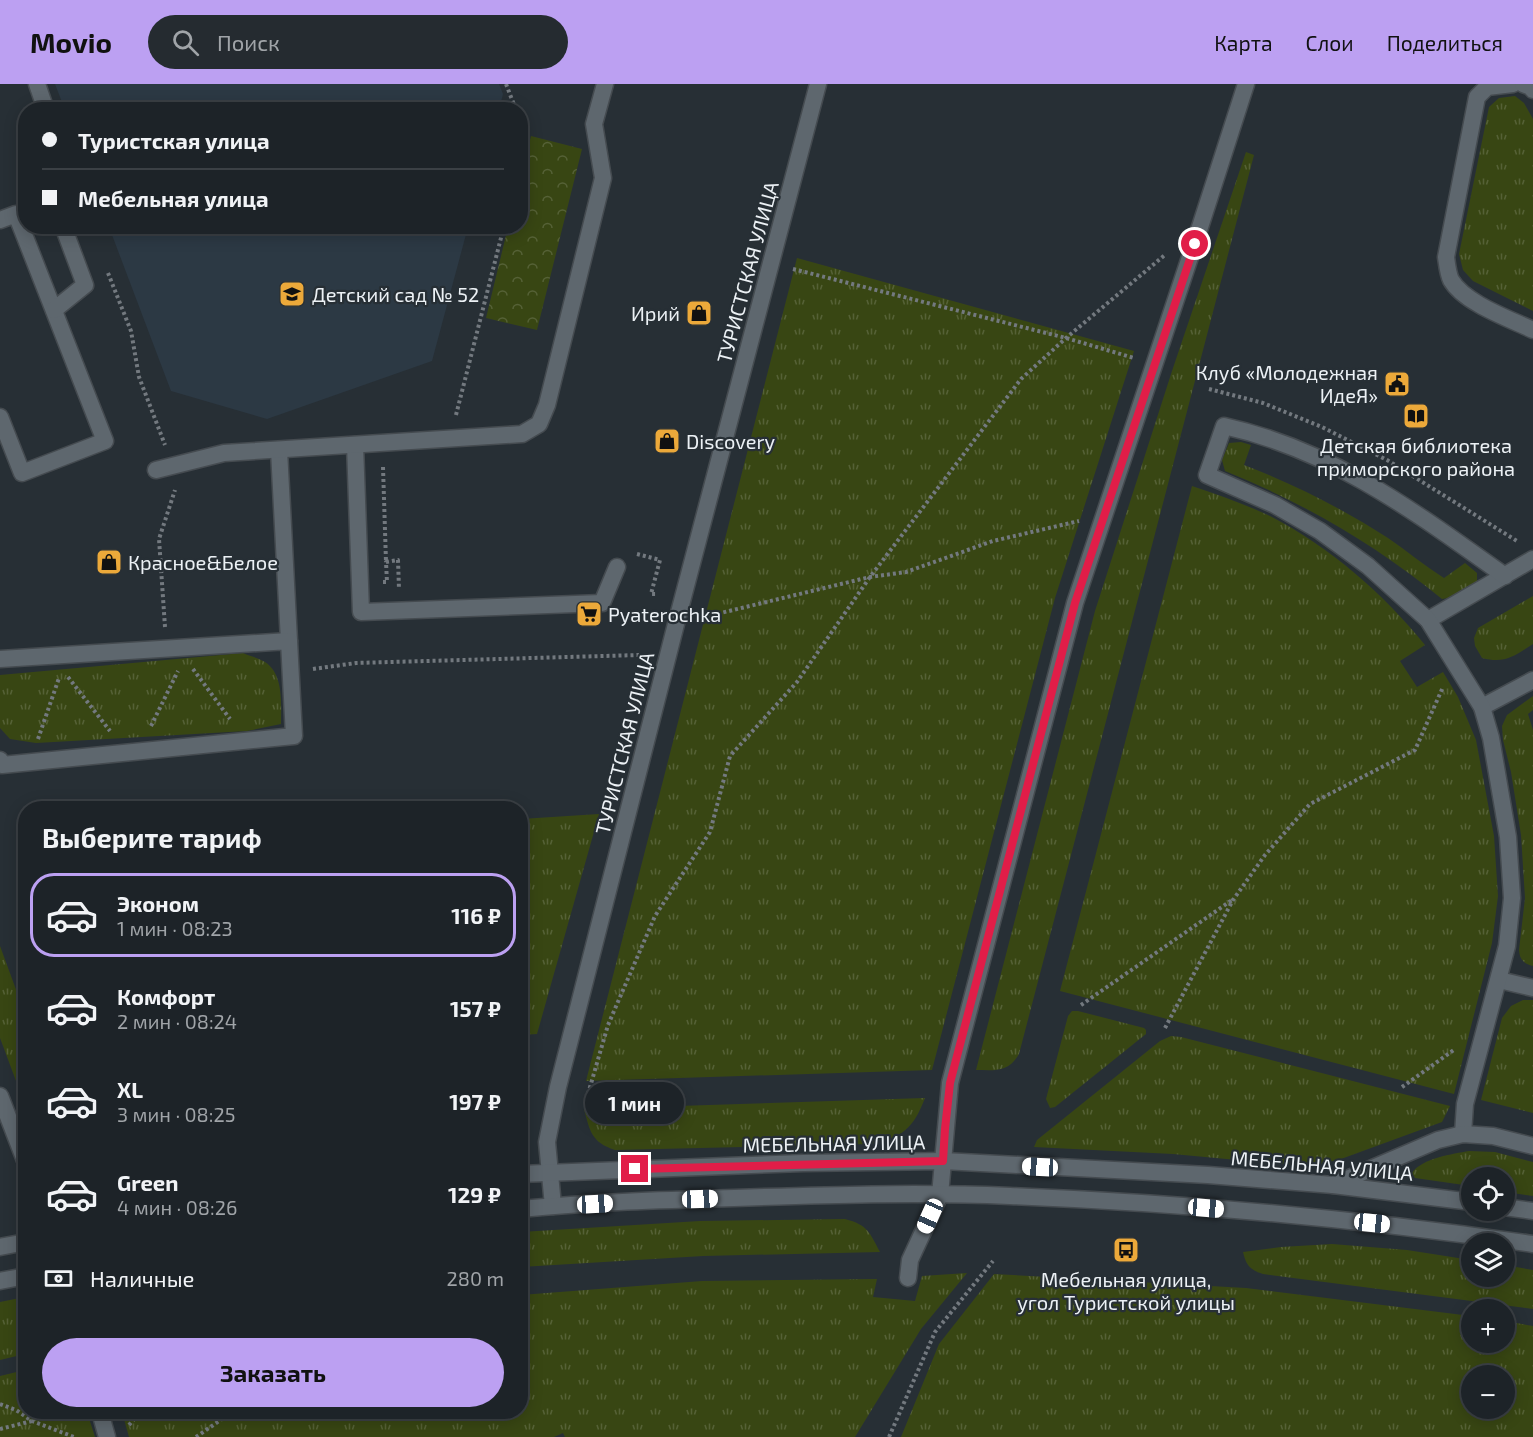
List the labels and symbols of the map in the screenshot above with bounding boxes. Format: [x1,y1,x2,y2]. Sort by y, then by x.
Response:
street label: ТУРИСТСКАЯ УЛИЦА [711,178,783,366]
route start [1181,230,1208,257]
school or university icon: Детский сад № 52 [277,279,307,309]
place label: Детский сад № 52 [312,282,479,306]
shop icon: Ирий [684,298,714,328]
place label: Ирий [631,301,680,325]
place label: Клуб «Молодежная ИдеЯ» [1196,360,1378,407]
public building icon: Клуб «Молодежная ИдеЯ» [1382,369,1412,399]
library icon: Детская библиотека приморского района [1401,401,1431,431]
shop icon: Discovery [652,426,682,456]
place label: Discovery [686,429,775,453]
place label: Детская библиотека приморского района [1317,433,1515,480]
shop icon: Красное&Белое [94,547,124,577]
place label: Красное&Белое [128,550,278,574]
supermarket icon: Pyaterochka [574,599,604,629]
place label: Pyaterochka [608,602,721,626]
street label: ТУРИСТСКАЯ УЛИЦА [590,649,658,837]
callout: 1 мин [586,1082,684,1124]
street label: МЕБЕЛЬНАЯ УЛИЦА [742,1129,926,1157]
street label: МЕБЕЛЬНАЯ УЛИЦА [1230,1145,1415,1185]
route end [621,1155,648,1182]
car [1022,1157,1058,1177]
car [682,1189,718,1209]
car [577,1194,613,1214]
car [914,1196,946,1236]
car [1187,1197,1225,1219]
car [1353,1212,1391,1234]
bus stop icon: Мебельная улица, угол Туристской улицы [1111,1235,1141,1265]
place label: Мебельная улица, угол Туристской улицы [1017,1267,1235,1315]

